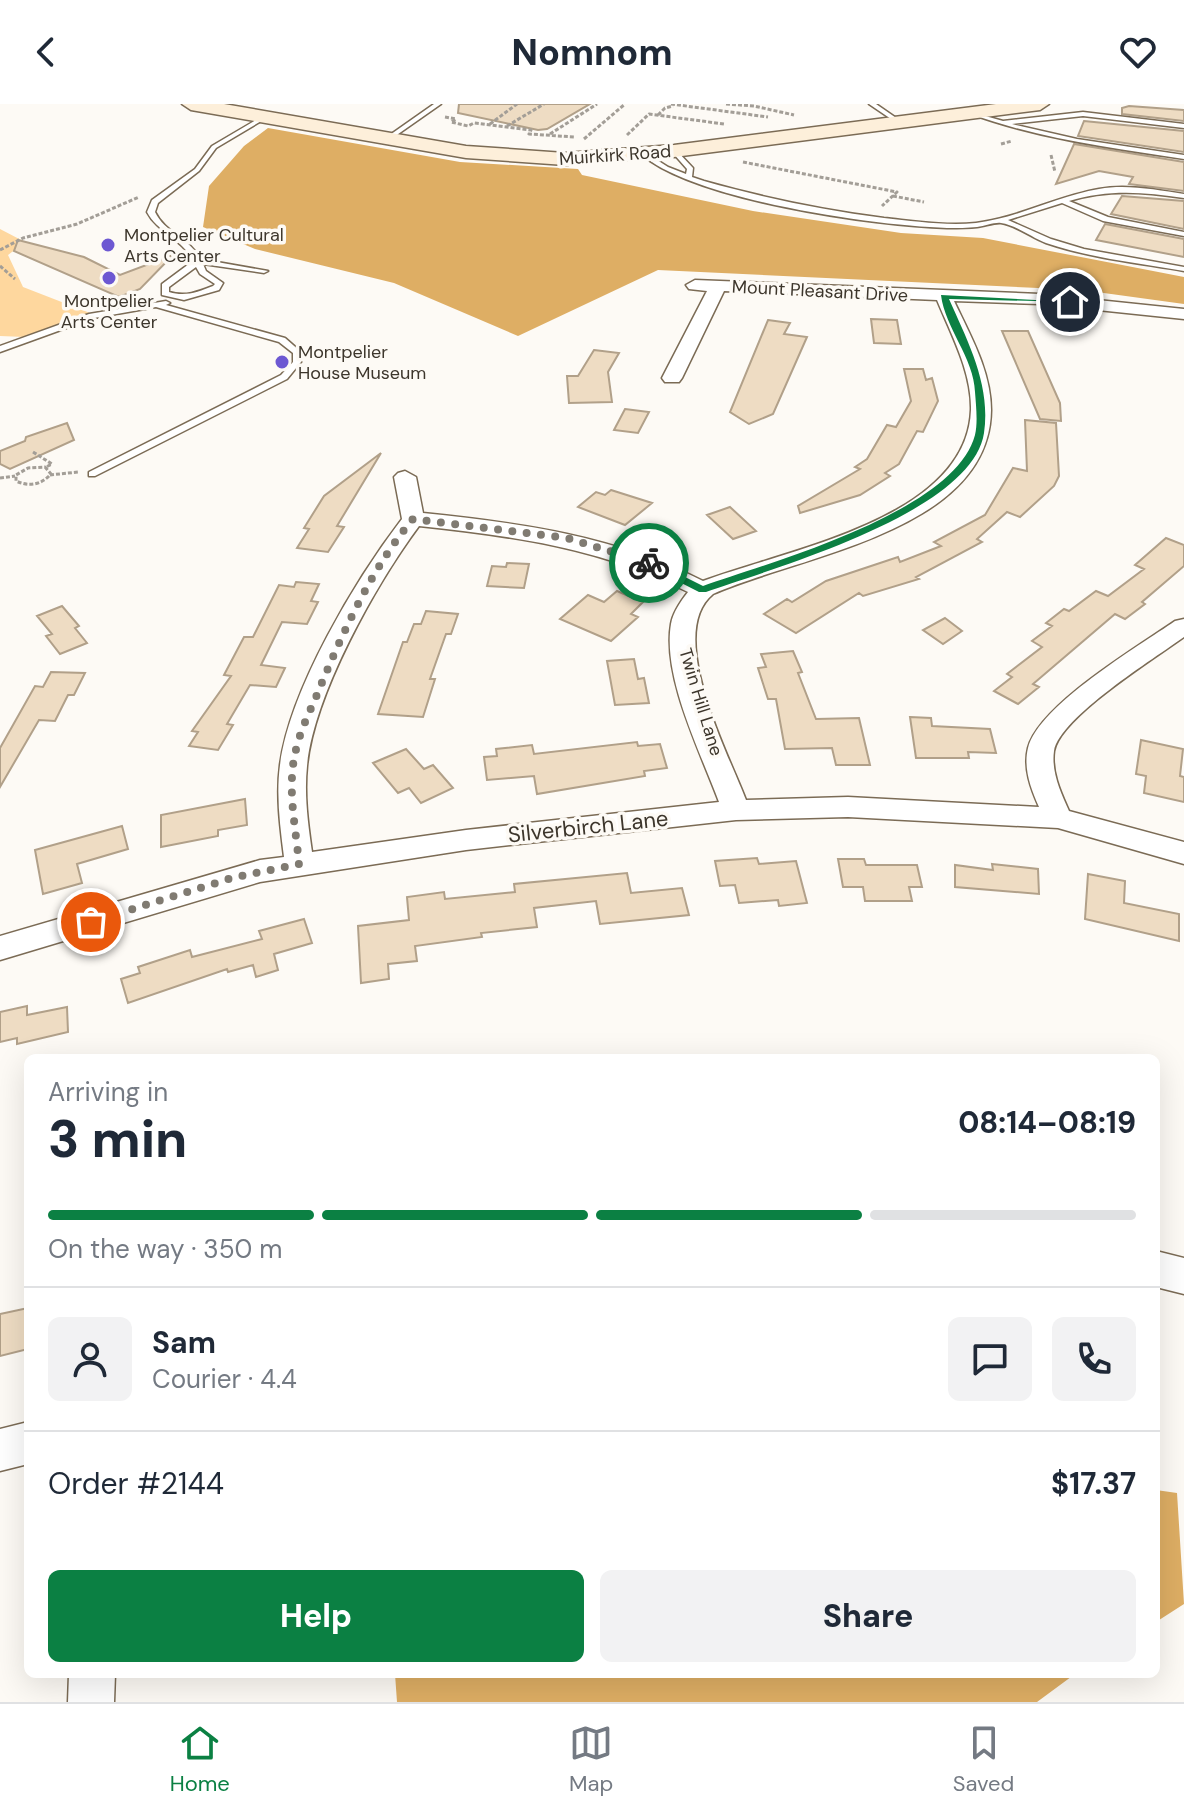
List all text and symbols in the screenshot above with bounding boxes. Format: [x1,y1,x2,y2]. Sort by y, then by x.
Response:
text: Nomnom [512,29,672,76]
icon: back [24,30,68,74]
icon: heart [1116,30,1160,74]
street label: Muirkirk Road [558,139,672,171]
place label: Montpelier Cultural Arts Center [124,223,284,268]
marker: Montpelier Cultural Arts Center [99,236,117,254]
pin [1036,268,1104,336]
marker: Montpelier Arts Center [100,269,118,287]
street label: Mount Pleasant Drive [731,274,909,308]
icon: home [1048,280,1092,324]
place label: Montpelier Arts Center [61,289,158,334]
place label: Montpelier House Museum [298,340,426,385]
marker: Montpelier House Museum [273,353,291,371]
courier [609,523,689,603]
icon: bike [627,541,671,585]
street label: Twin Hill Lane [673,645,729,759]
street label: Silverbirch Lane [506,804,670,849]
pin [57,888,125,956]
icon: bag [69,900,113,944]
text: Arriving in [48,1075,168,1109]
text: 08:14–08:19 [958,1103,1136,1142]
text: 3 min [48,1105,187,1173]
text: On the way · 350 m [48,1232,282,1266]
button: person [48,1317,132,1401]
button: chat [948,1317,1032,1401]
button: phone [1052,1317,1136,1401]
text: Sam [152,1323,216,1362]
text: Courier · 4.4 [152,1362,297,1396]
text: Order #2144 [48,1464,224,1503]
text: $17.37 [1051,1464,1136,1503]
button: Help [48,1570,584,1662]
button: Share [600,1570,1136,1662]
tab: Home [170,1721,230,1798]
tab: Map [569,1721,613,1798]
tab: Saved [953,1721,1014,1798]

